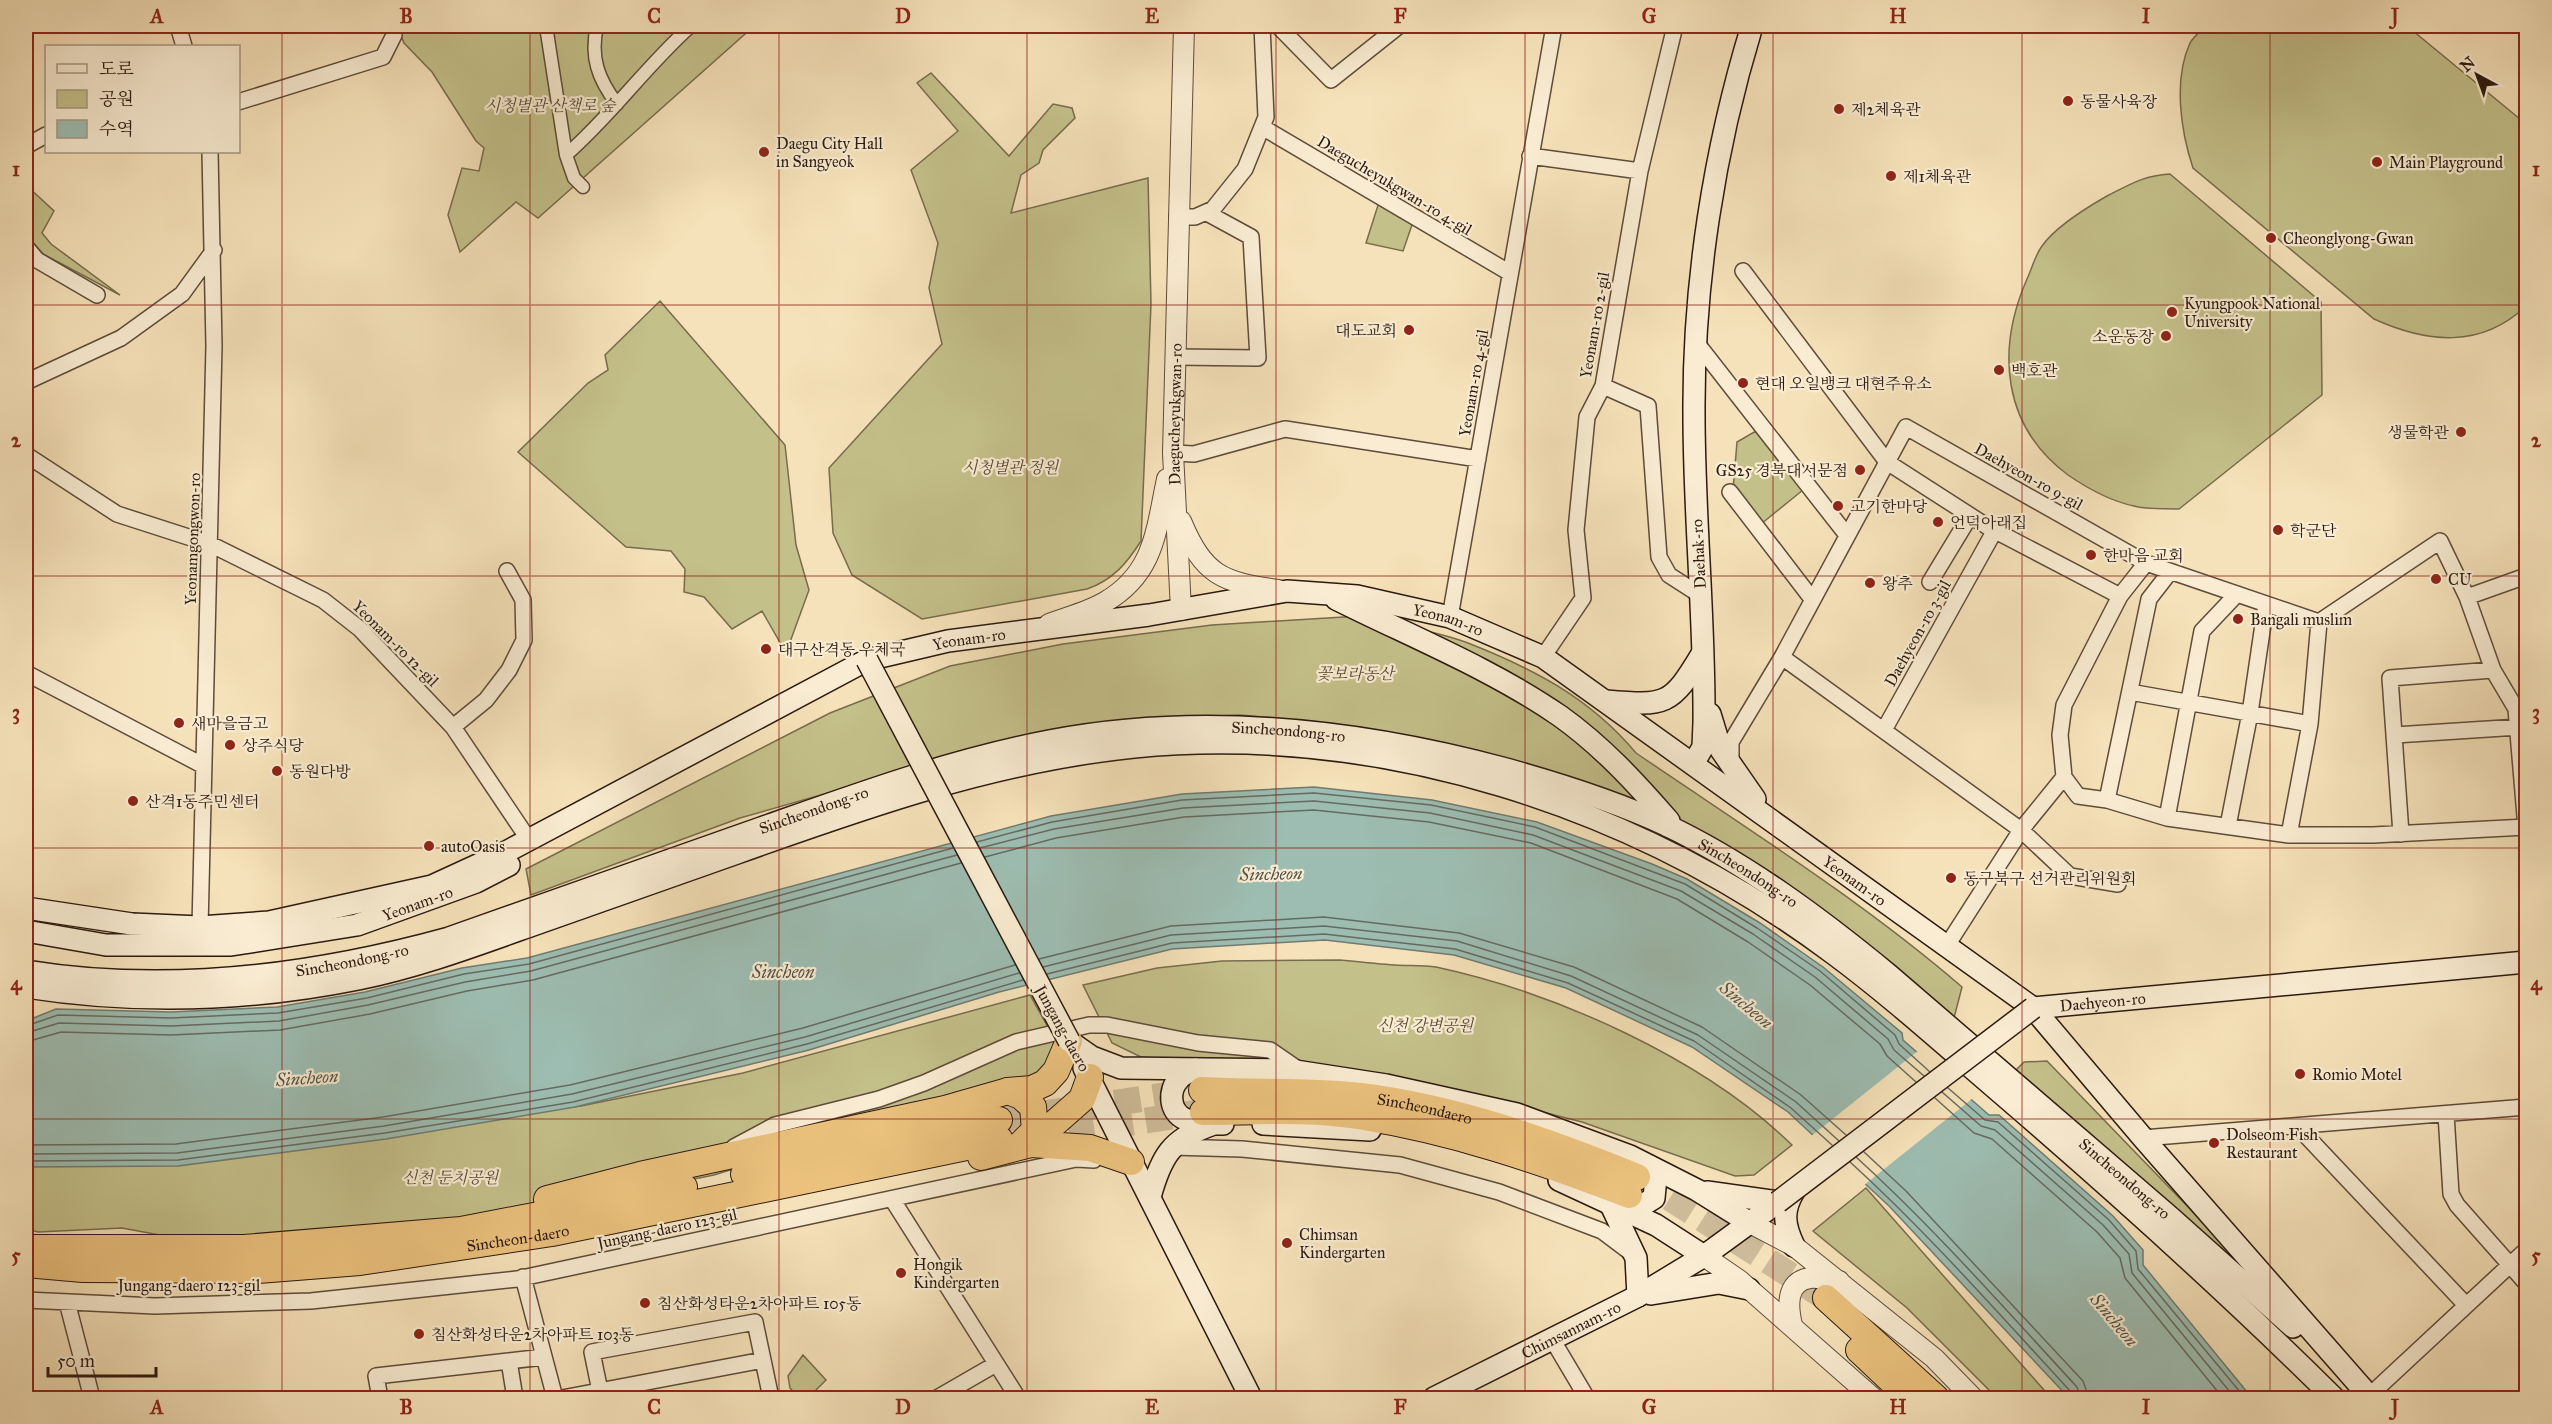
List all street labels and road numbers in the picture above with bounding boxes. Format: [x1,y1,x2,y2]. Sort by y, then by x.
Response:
street label: Daegucheyukgwan-ro 4-gil [1313,132,1476,240]
street label: Yeonam-ro 2-gil [1576,270,1614,380]
street label: Yeonam-ro 4-gil [1455,327,1493,438]
street label: Daegucheyukgwan-ro [1164,343,1186,486]
street label: Daehyeon-ro 9-gil [1971,439,2087,515]
street label: Yeonamgongwon-ro [181,472,205,606]
street label: Daehak-ro [1687,519,1710,589]
street label: Daehyeon-ro 3-gil [1880,576,1956,690]
street label: Yeonam-ro 12-gil [348,596,443,692]
street label: Yeonam-ro [1411,600,1486,640]
street label: Yeonam-ro [931,625,1007,654]
street label: Sincheondong-ro [1231,718,1347,746]
street label: Sincheondong-ro [756,782,871,838]
street label: Sincheondong-ro [1695,834,1802,911]
street label: Yeonam-ro [1819,852,1890,910]
street label: Yeonam-ro [380,882,455,925]
street label: Sincheondong-ro [294,940,410,981]
street label: Jungang-daero [1029,980,1094,1075]
street label: Daehyeon-ro [2059,989,2147,1015]
street label: Sincheondaero [1376,1089,1474,1128]
street label: Sincheondong-ro [2075,1134,2174,1223]
street label: Jungang-daero 123-gil [593,1204,740,1254]
street label: Sincheon-daero [465,1221,571,1256]
street label: Jungang-daero 123-gil [116,1276,261,1296]
street label: Chimsannam-ro [1518,1297,1624,1363]

